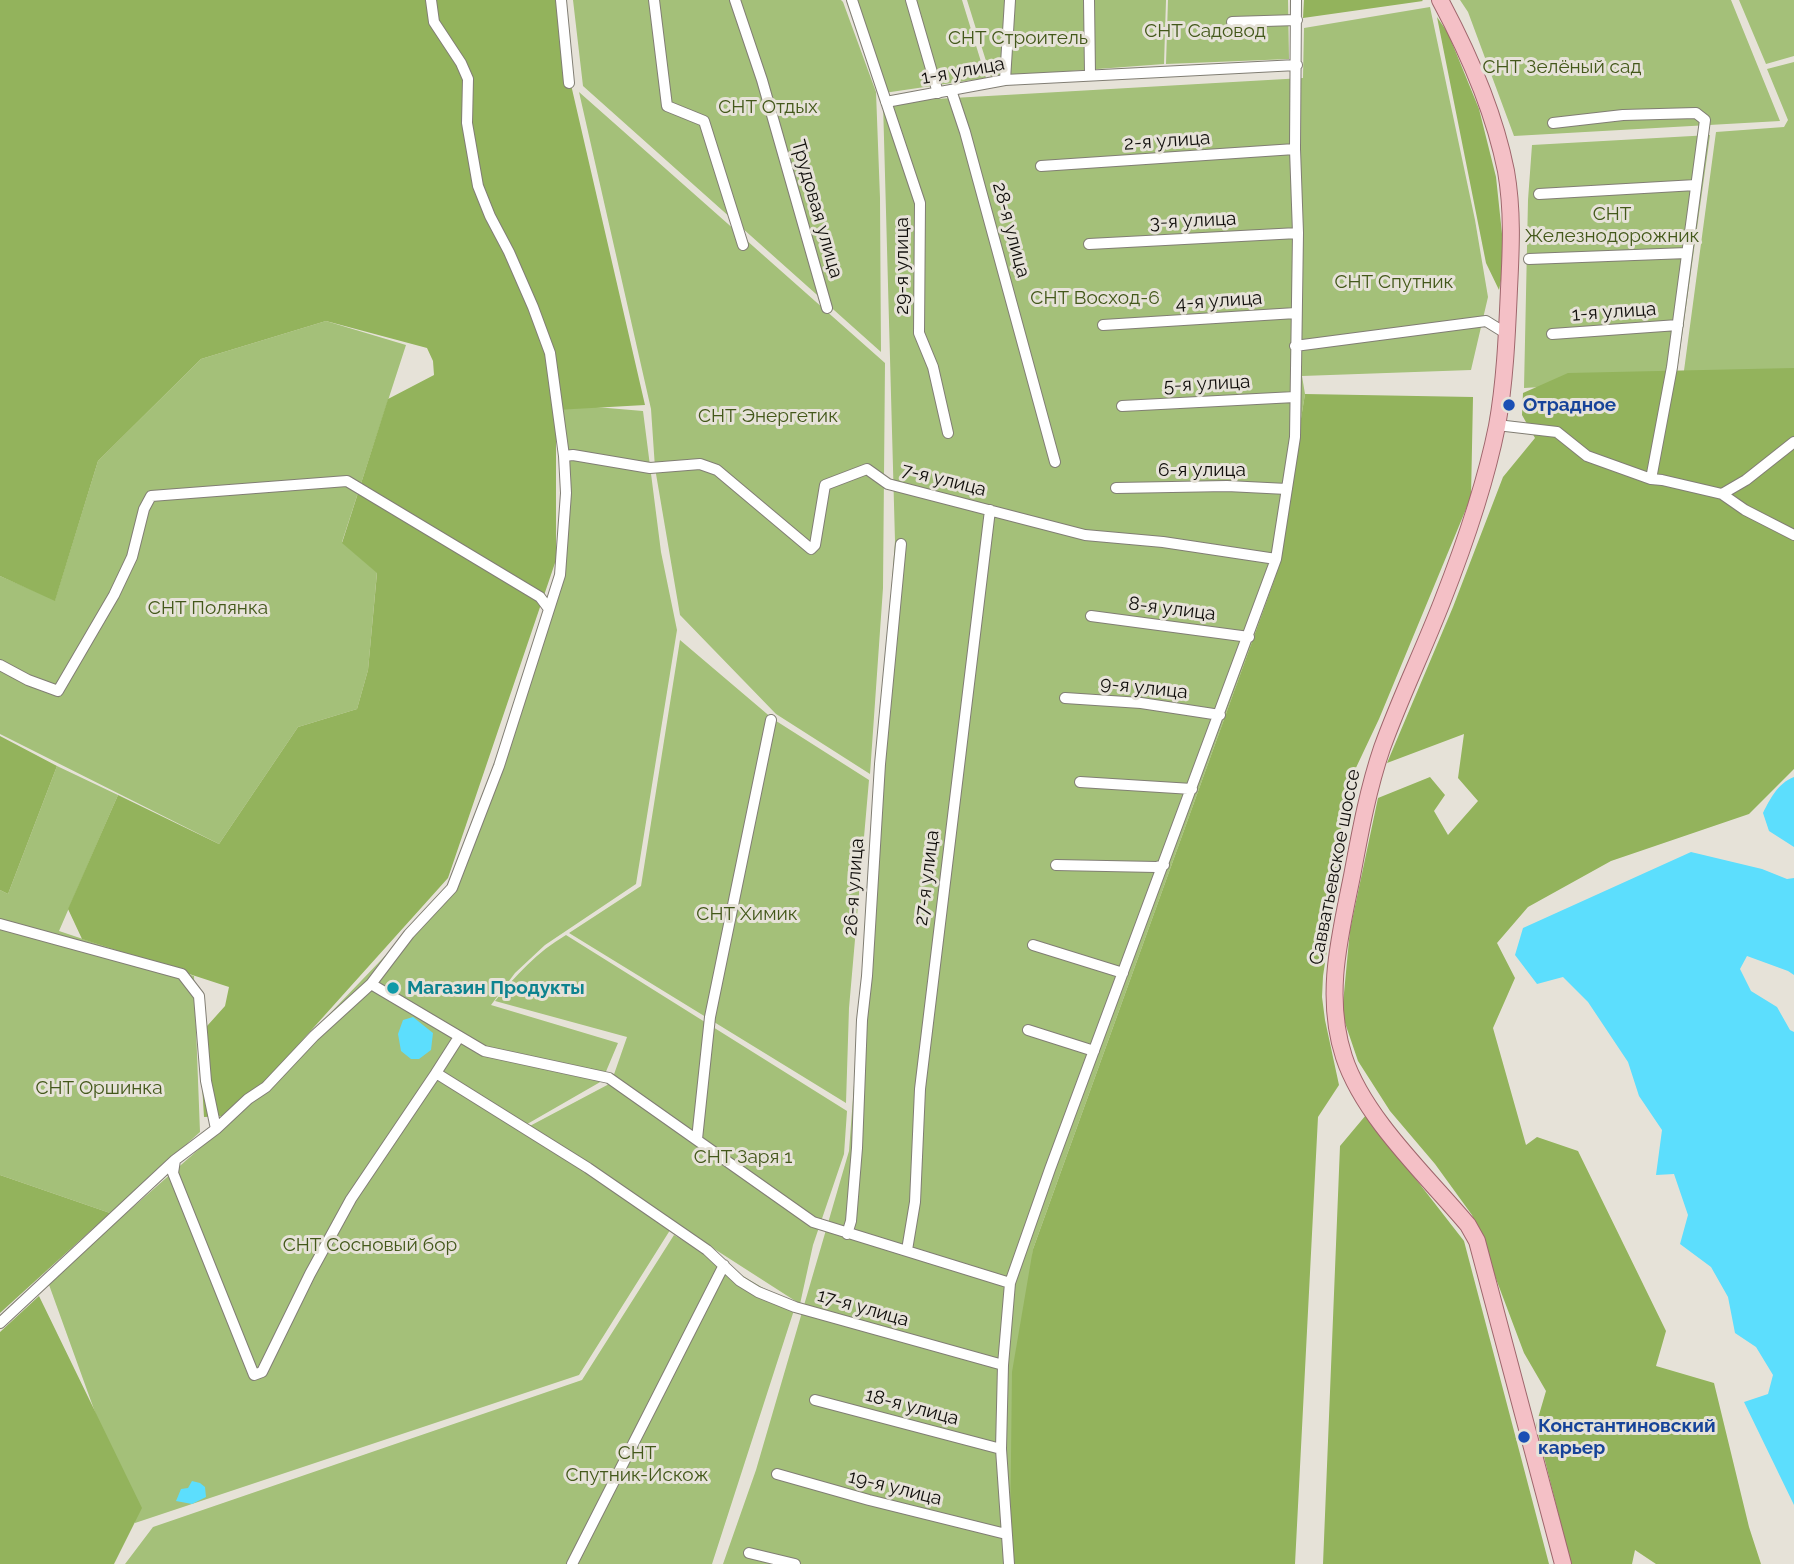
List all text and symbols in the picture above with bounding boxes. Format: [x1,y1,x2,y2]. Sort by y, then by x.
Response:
park label: СНТ Садовод [1144,20,1266,42]
park label: СНТ Строитель [948,27,1088,49]
street label: 1-я улица [919,52,1007,90]
park label: СНТ Зелёный сад [1483,56,1641,78]
park label: СНТ Отдых [718,96,818,118]
street label: 2-я улица [1123,127,1211,155]
street label: Трудовая улица [786,137,848,281]
street label: 28-я улица [987,180,1035,280]
park label: СНТ Железнодорожник [1525,203,1699,247]
street label: 3-я улица [1149,207,1237,235]
street label: 29-я улица [891,217,913,315]
park label: СНТ Спутник [1335,271,1453,293]
park label: СНТ Восход-6 [1030,287,1160,309]
street label: 4-я улица [1175,287,1263,315]
street label: 1-я улица [1571,298,1657,326]
street label: 5-я улица [1163,370,1251,398]
place label: Отрадное [1523,394,1616,416]
marker: Отрадное [1501,397,1517,413]
park label: СНТ Энергетик [698,405,838,427]
street label: 7-я улица [899,459,989,501]
street label: 6-я улица [1158,459,1246,481]
street label: 8-я улица [1127,592,1217,626]
park label: СНТ Полянка [148,597,268,619]
street label: 9-я улица [1099,672,1189,704]
street label: Савватьевское шоссе [1305,767,1365,967]
street label: 27-я улица [910,829,944,927]
street label: 26-я улица [839,837,869,937]
park label: СНТ Химик [696,903,798,925]
place label: Магазин Продукты [407,977,585,999]
marker: Магазин Продукты [385,980,401,996]
park label: СНТ Оршинка [35,1077,163,1099]
park label: СНТ Заря 1 [694,1146,792,1168]
park label: СНТ Сосновый бор [283,1234,457,1256]
street label: 17-я улица [815,1284,911,1332]
street label: 18-я улица [863,1384,961,1430]
place label: Константиновский карьер [1538,1415,1716,1459]
marker: Константиновский карьер [1516,1429,1532,1445]
park label: СНТ Спутник-Искож [565,1442,709,1486]
street label: 19-я улица [846,1465,944,1511]

